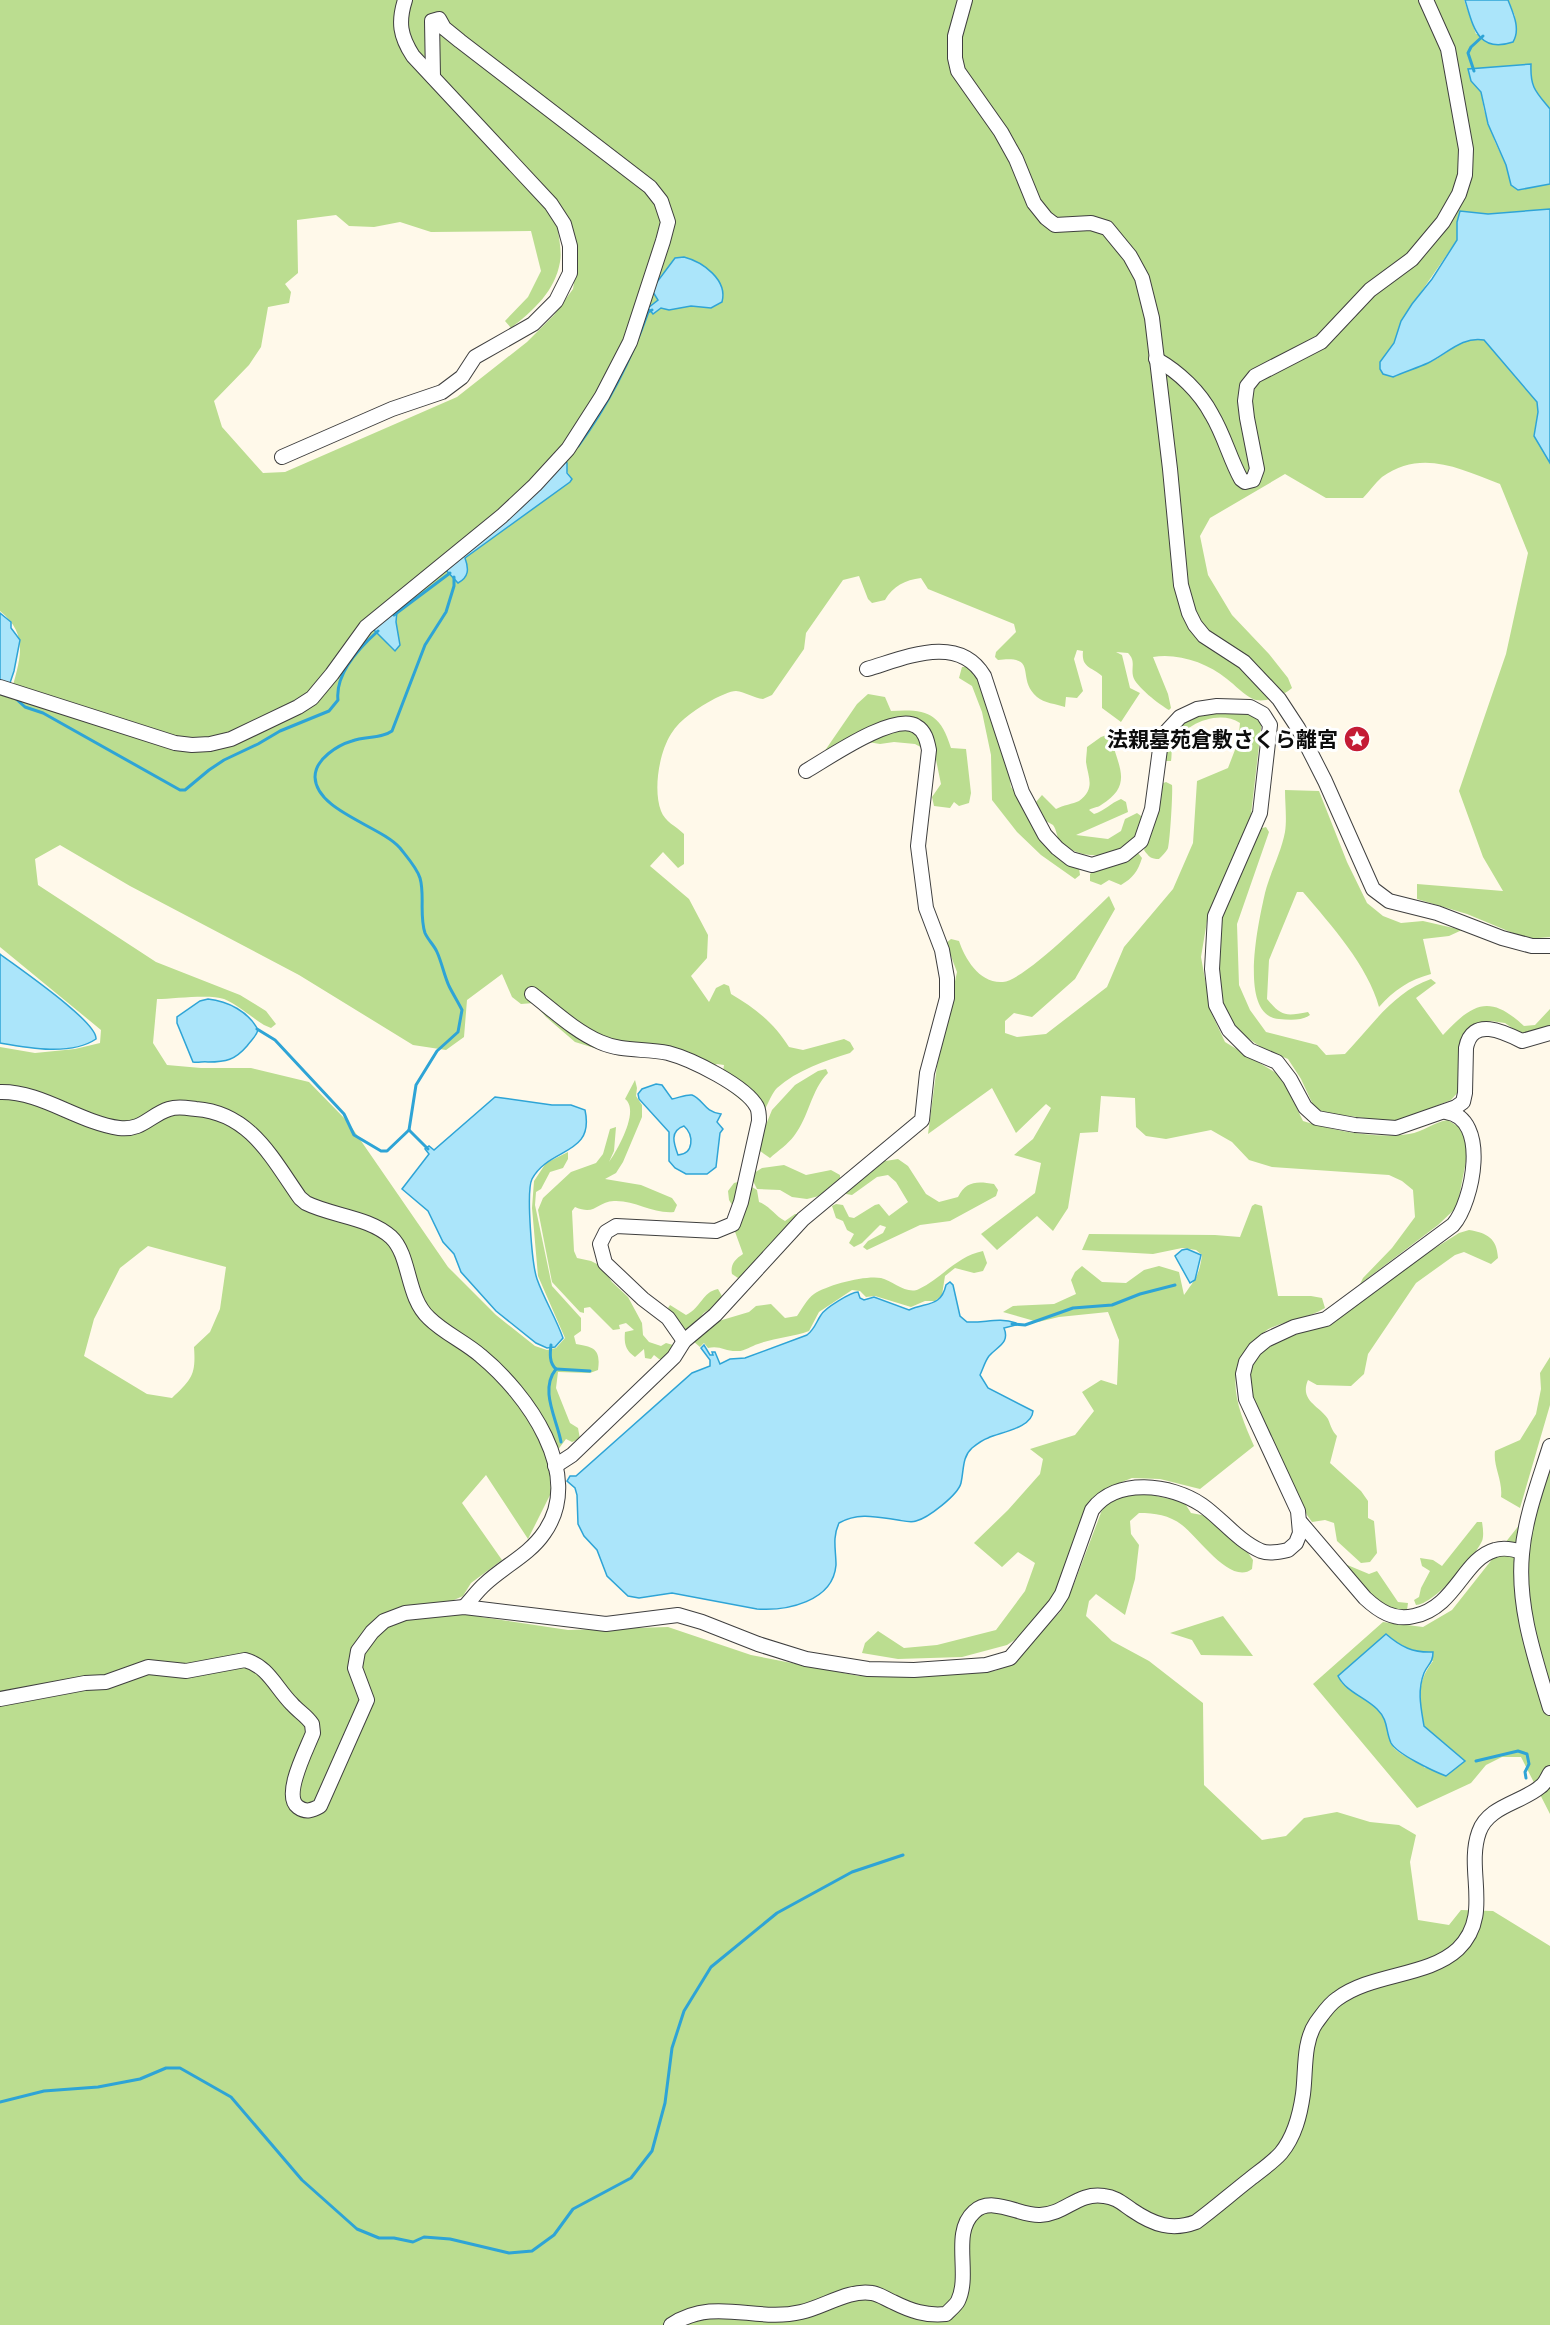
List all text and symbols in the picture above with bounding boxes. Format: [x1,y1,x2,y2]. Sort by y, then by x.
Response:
place icon: 法親墓苑倉敷さくら離宮 [1342,724,1372,754]
place label: 法親墓苑倉敷さくら離宮 [1107,725,1338,753]

